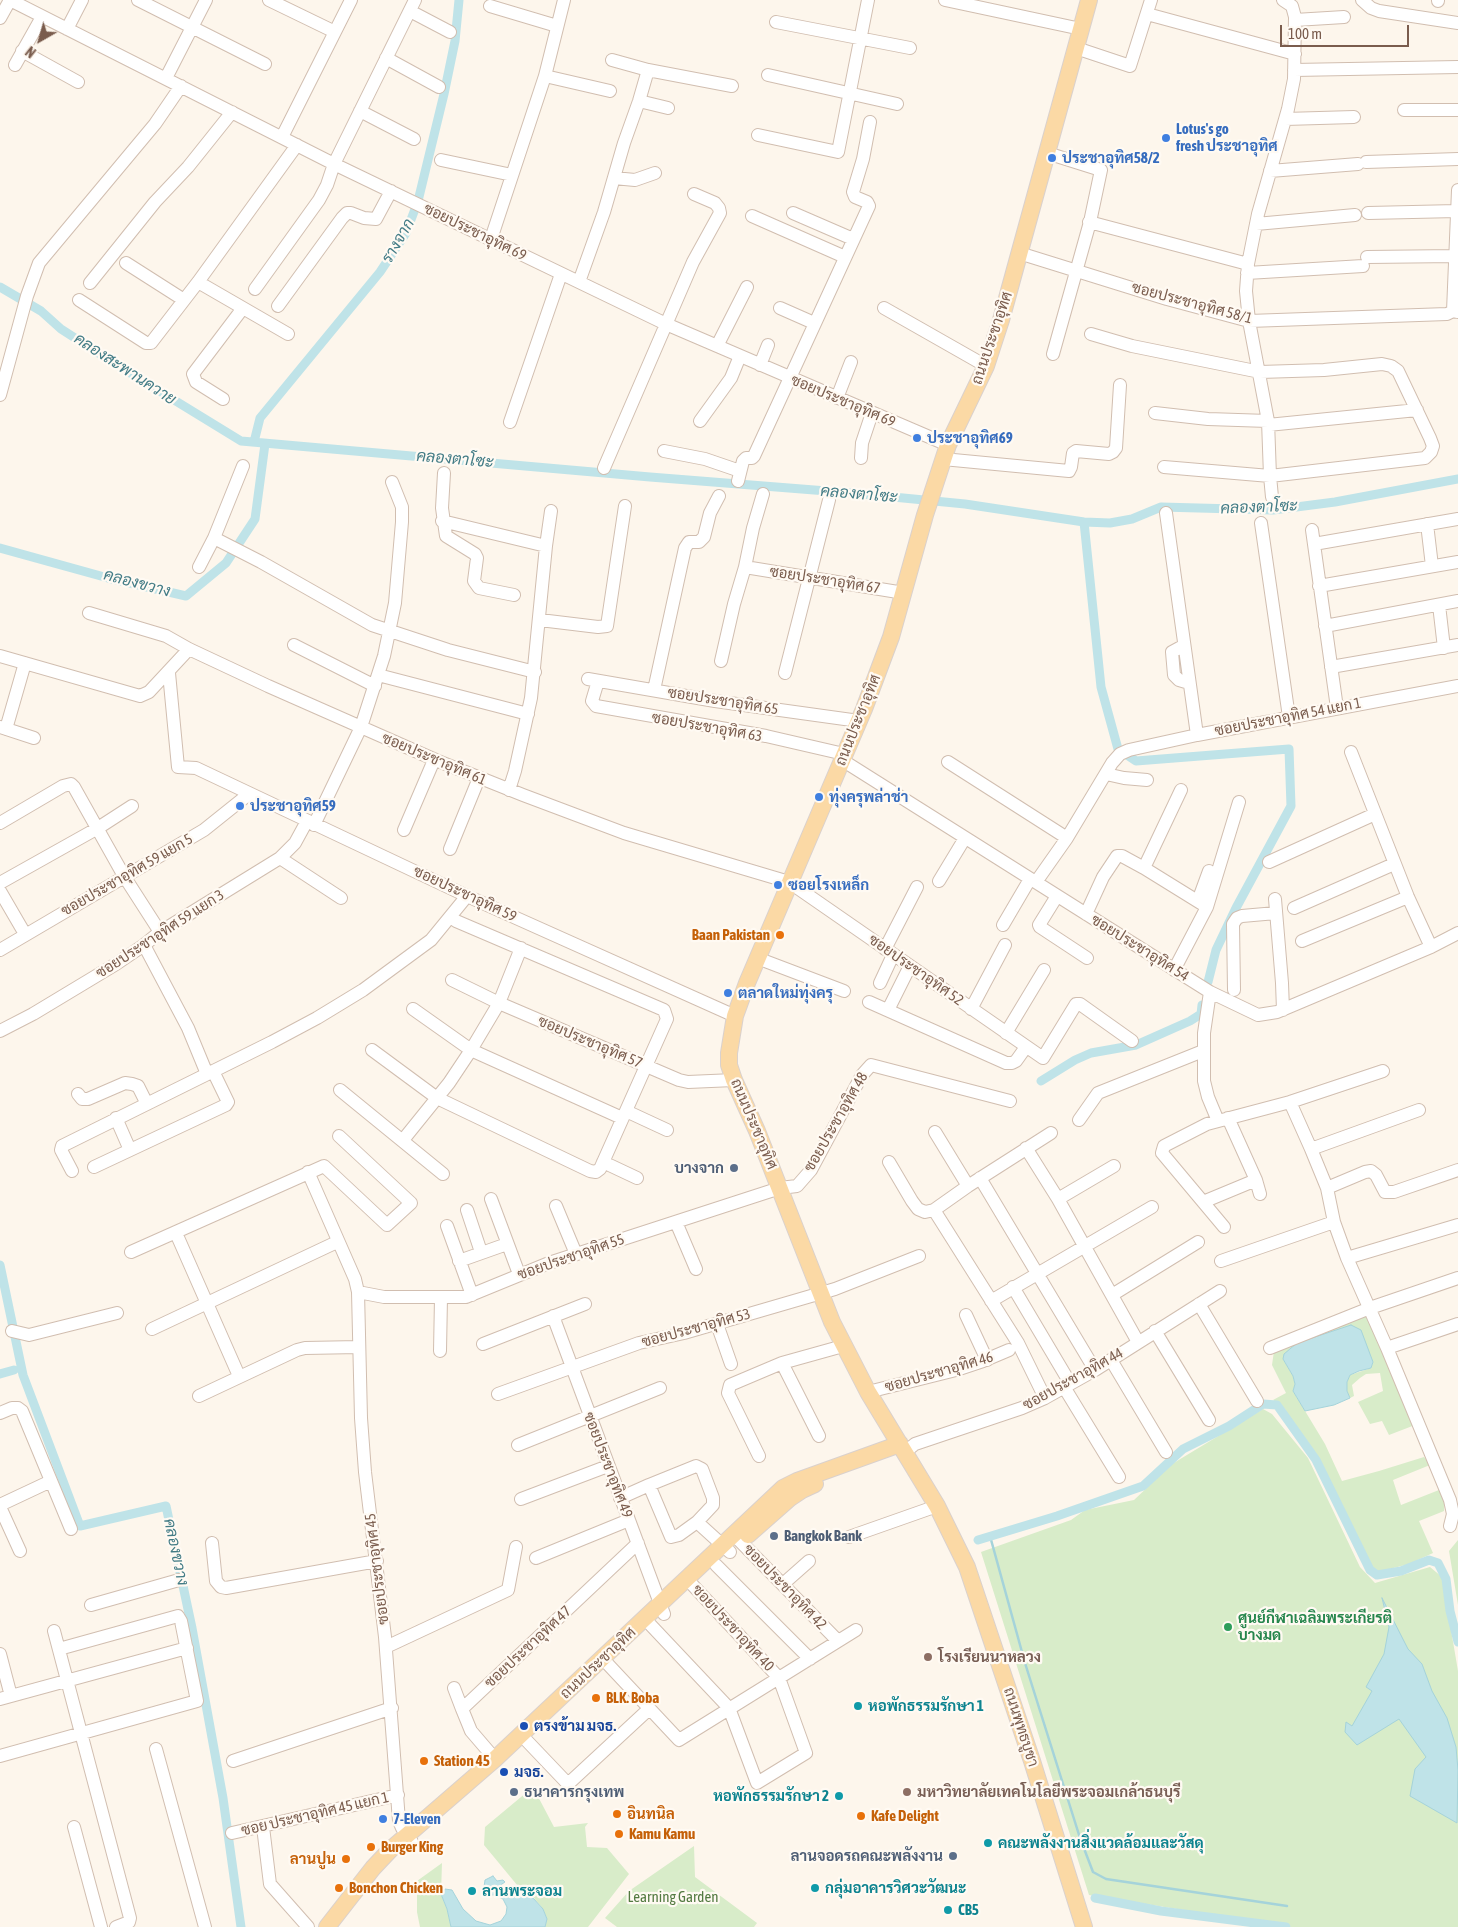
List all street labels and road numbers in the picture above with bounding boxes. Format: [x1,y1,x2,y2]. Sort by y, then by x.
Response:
street label: ซอยประชาอุทิศ 69 [421,199,529,265]
street label: ซอยประชาอุทิศ 58/1 [1130,278,1254,328]
street label: ถนนประชาอุทิศ [968,289,1016,387]
street label: ซอยประชาอุทิศ 69 [788,371,898,431]
street label: ซอยประชาอุทิศ 67 [768,562,882,598]
street label: ถนนประชาอุทิศ [831,672,885,768]
street label: ซอยประชาอุทิศ 65 [666,683,780,719]
street label: ซอยประชาอุทิศ 54 แยก 1 [1213,694,1363,740]
street label: ซอยประชาอุทิศ 63 [650,708,764,746]
street label: ซอยประชาอุทิศ 61 [379,729,489,789]
street label: ซอยประชาอุทิศ 59 แยก 5 [58,830,196,920]
street label: ซอยประชาอุทิศ 59 [410,862,520,926]
street label: ซอยประชาอุทิศ 59 แยก 3 [93,886,227,982]
street label: ซอยประชาอุทิศ 54 [1088,911,1192,985]
street label: ซอยประชาอุทิศ 52 [865,931,967,1009]
street label: ซอยประชาอุทิศ 57 [535,1012,645,1072]
street label: ซอยประชาอุทิศ 48 [800,1069,872,1175]
street label: ถนนประชาอุทิศ [727,1076,781,1172]
street label: ซอยประชาอุทิศ 55 [515,1230,627,1284]
street label: ซอยประชาอุทิศ 53 [640,1305,752,1351]
street label: ซอยประชาอุทิศ 44 [1020,1344,1126,1414]
street label: ซอยประชาอุทิศ 46 [883,1348,995,1396]
street label: ซอยประชาอุทิศ 49 [580,1410,636,1520]
street label: ซอยประชาอุทิศ 45 [361,1512,393,1626]
street label: ซอยประชาอุทิศ 42 [740,1540,830,1634]
street label: ซอยประชาอุทิศ 40 [688,1581,778,1675]
street label: ซอยประชาอุทิศ 47 [481,1602,575,1692]
street label: ถนนประชาอุทิศ [556,1623,640,1703]
street label: ถนนพุทธบูชา [1000,1685,1042,1769]
street label: ซอย ประชาอุทิศ 45 แยก 1 [239,1788,391,1840]

